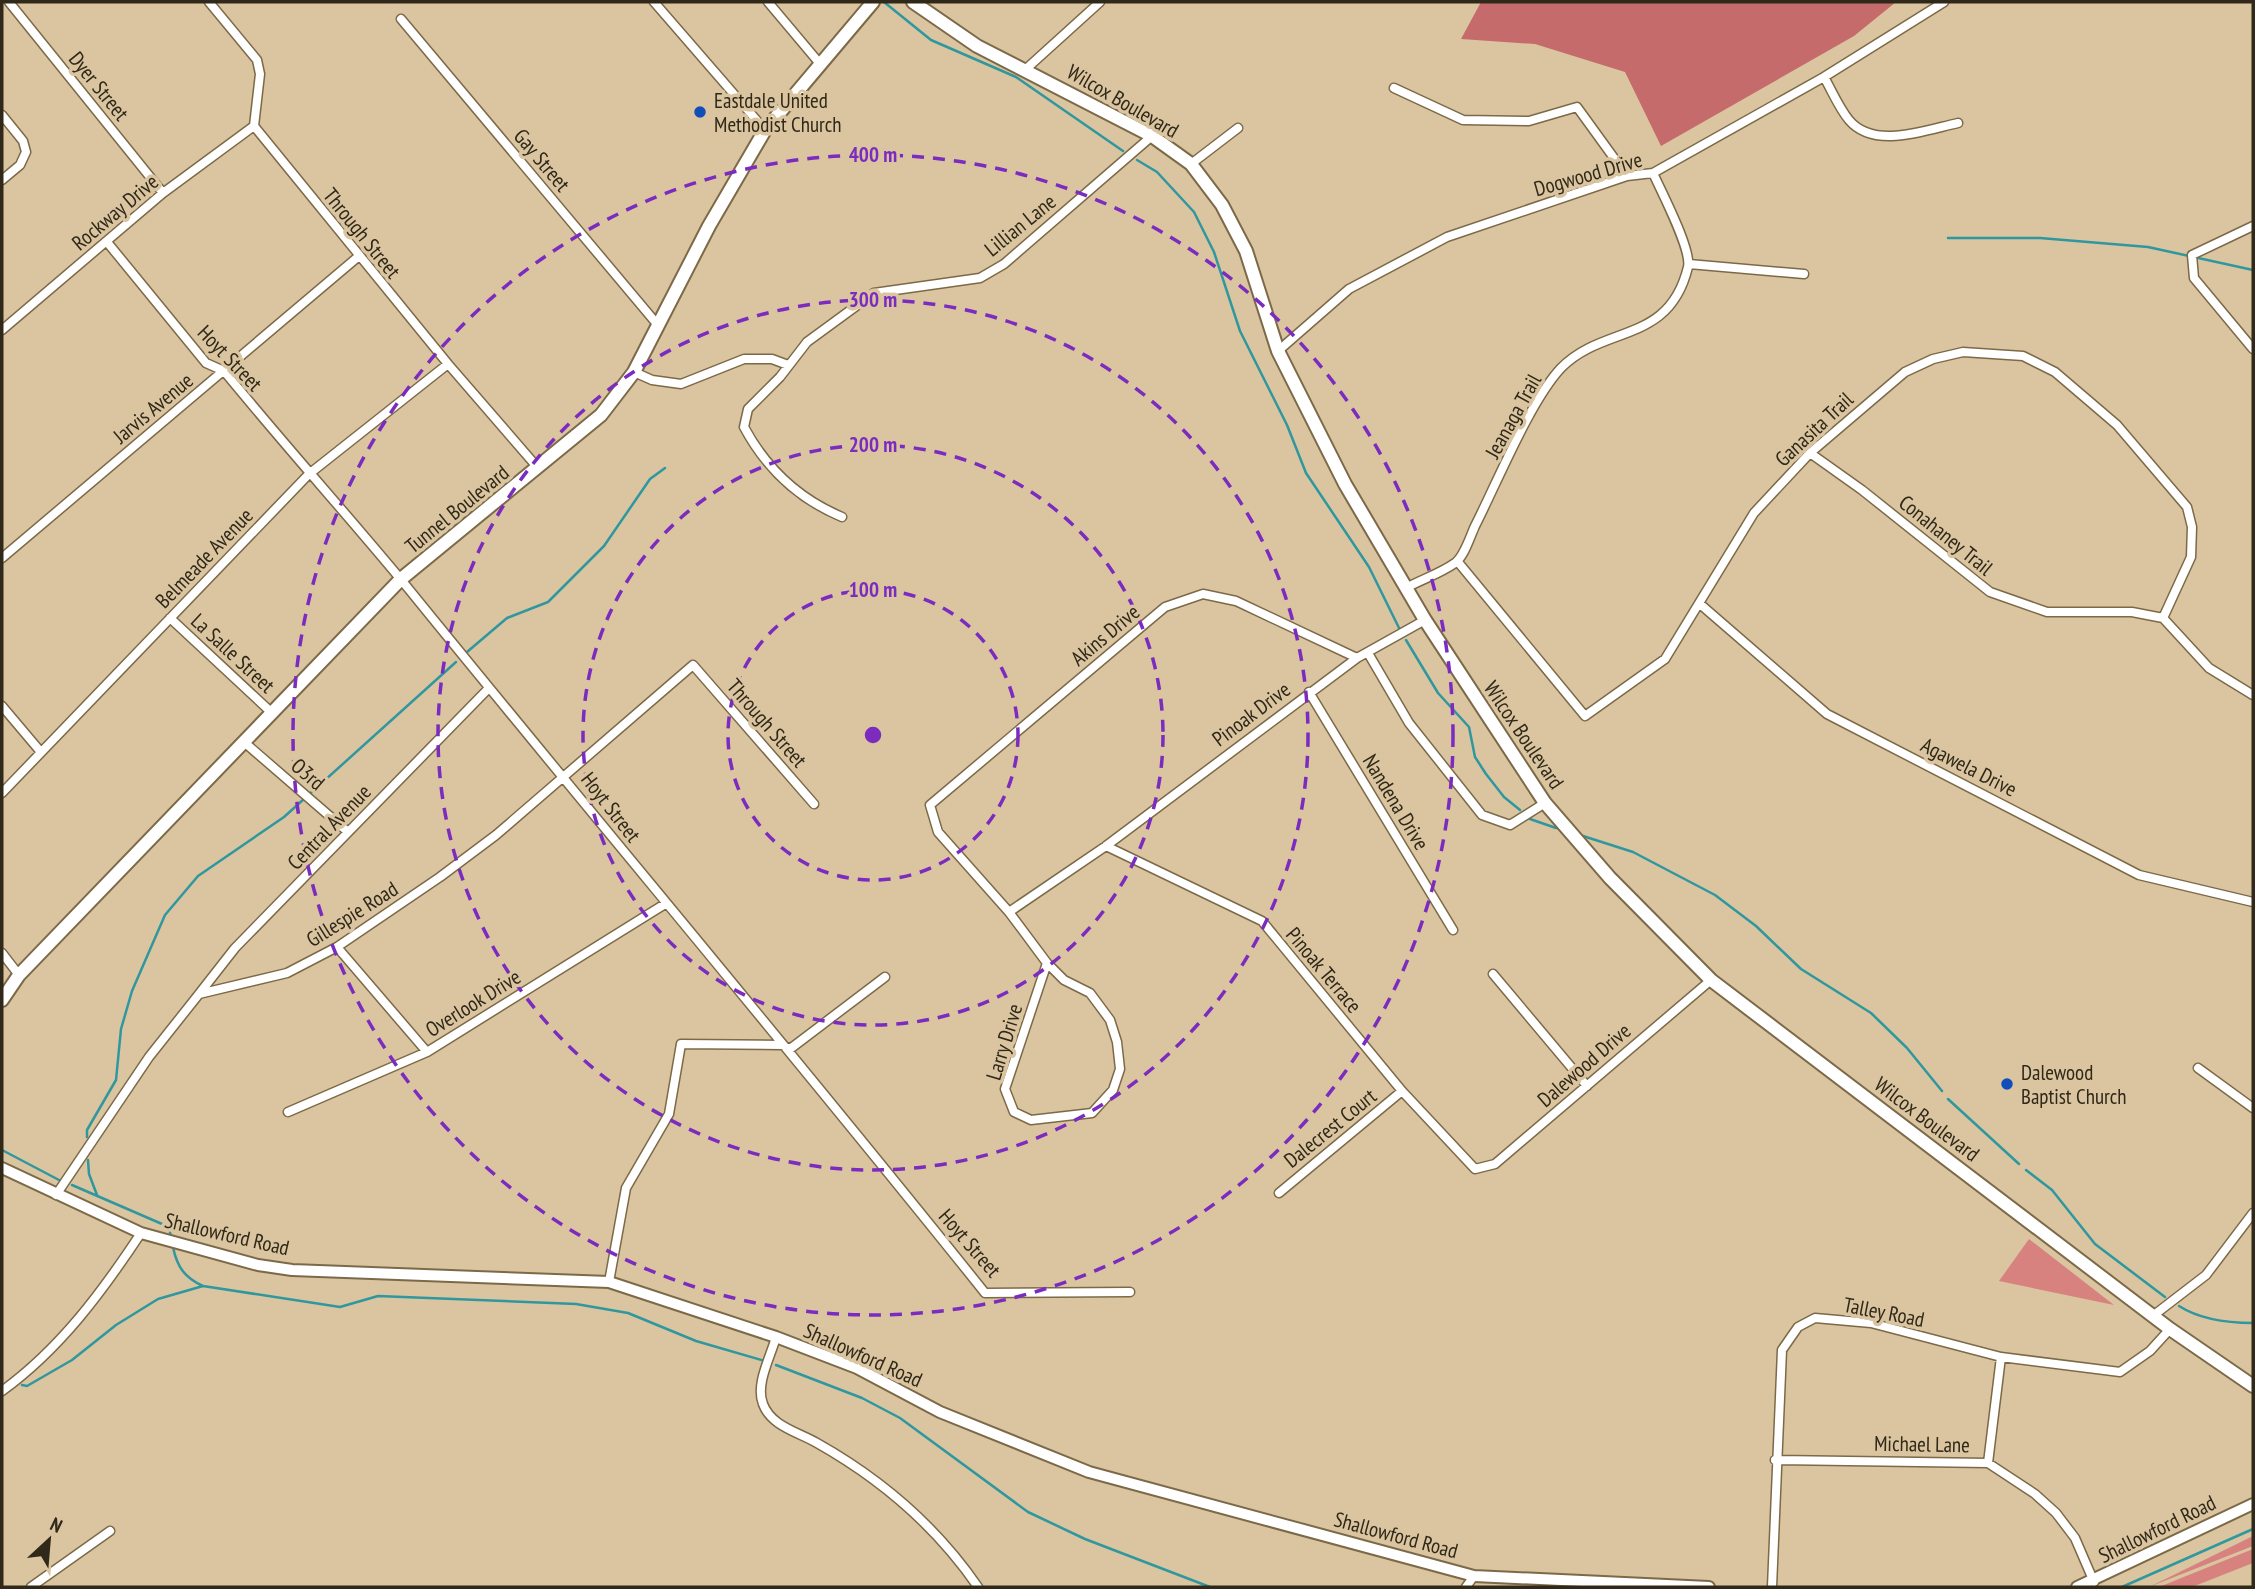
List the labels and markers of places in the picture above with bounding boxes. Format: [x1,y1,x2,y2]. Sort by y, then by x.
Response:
place label: Eastdale United Methodist Church [714,87,842,138]
marker: Eastdale United Methodist Church [692,104,708,120]
centre of rings [861,723,885,747]
place label: Dalewood Baptist Church [2021,1059,2127,1110]
marker: Dalewood Baptist Church [1999,1076,2015,1092]

